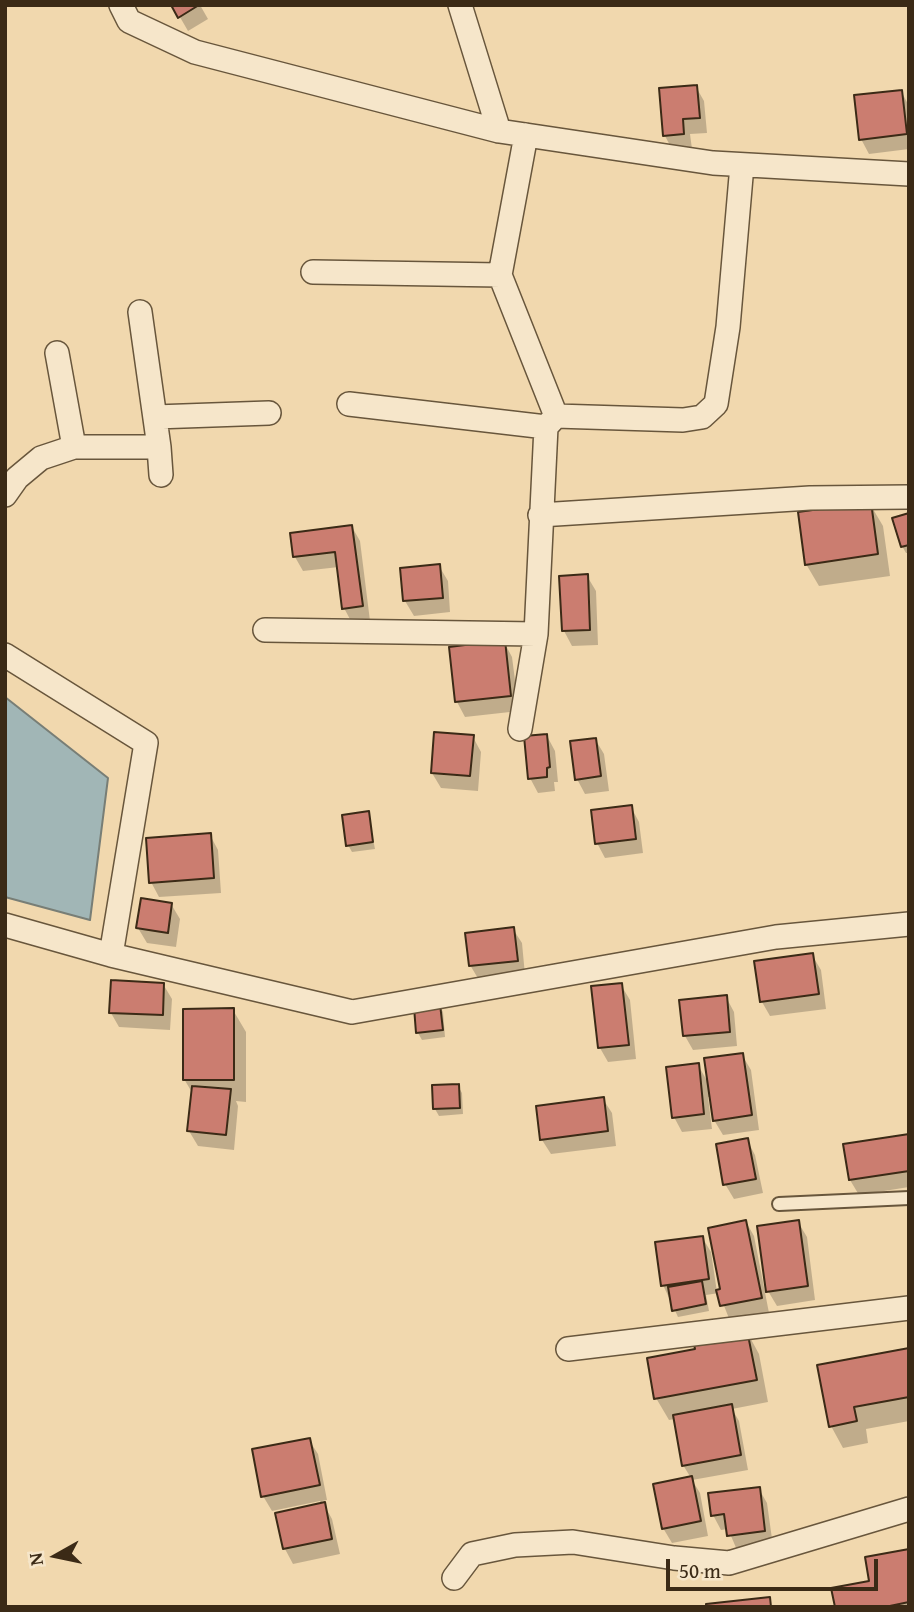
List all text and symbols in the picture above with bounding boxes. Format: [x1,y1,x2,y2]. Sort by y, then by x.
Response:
north arrow [21,1521,91,1591]
scale bar [669,1546,881,1590]
text: N [20,1551,50,1568]
text: 50 m [679,1555,721,1586]

